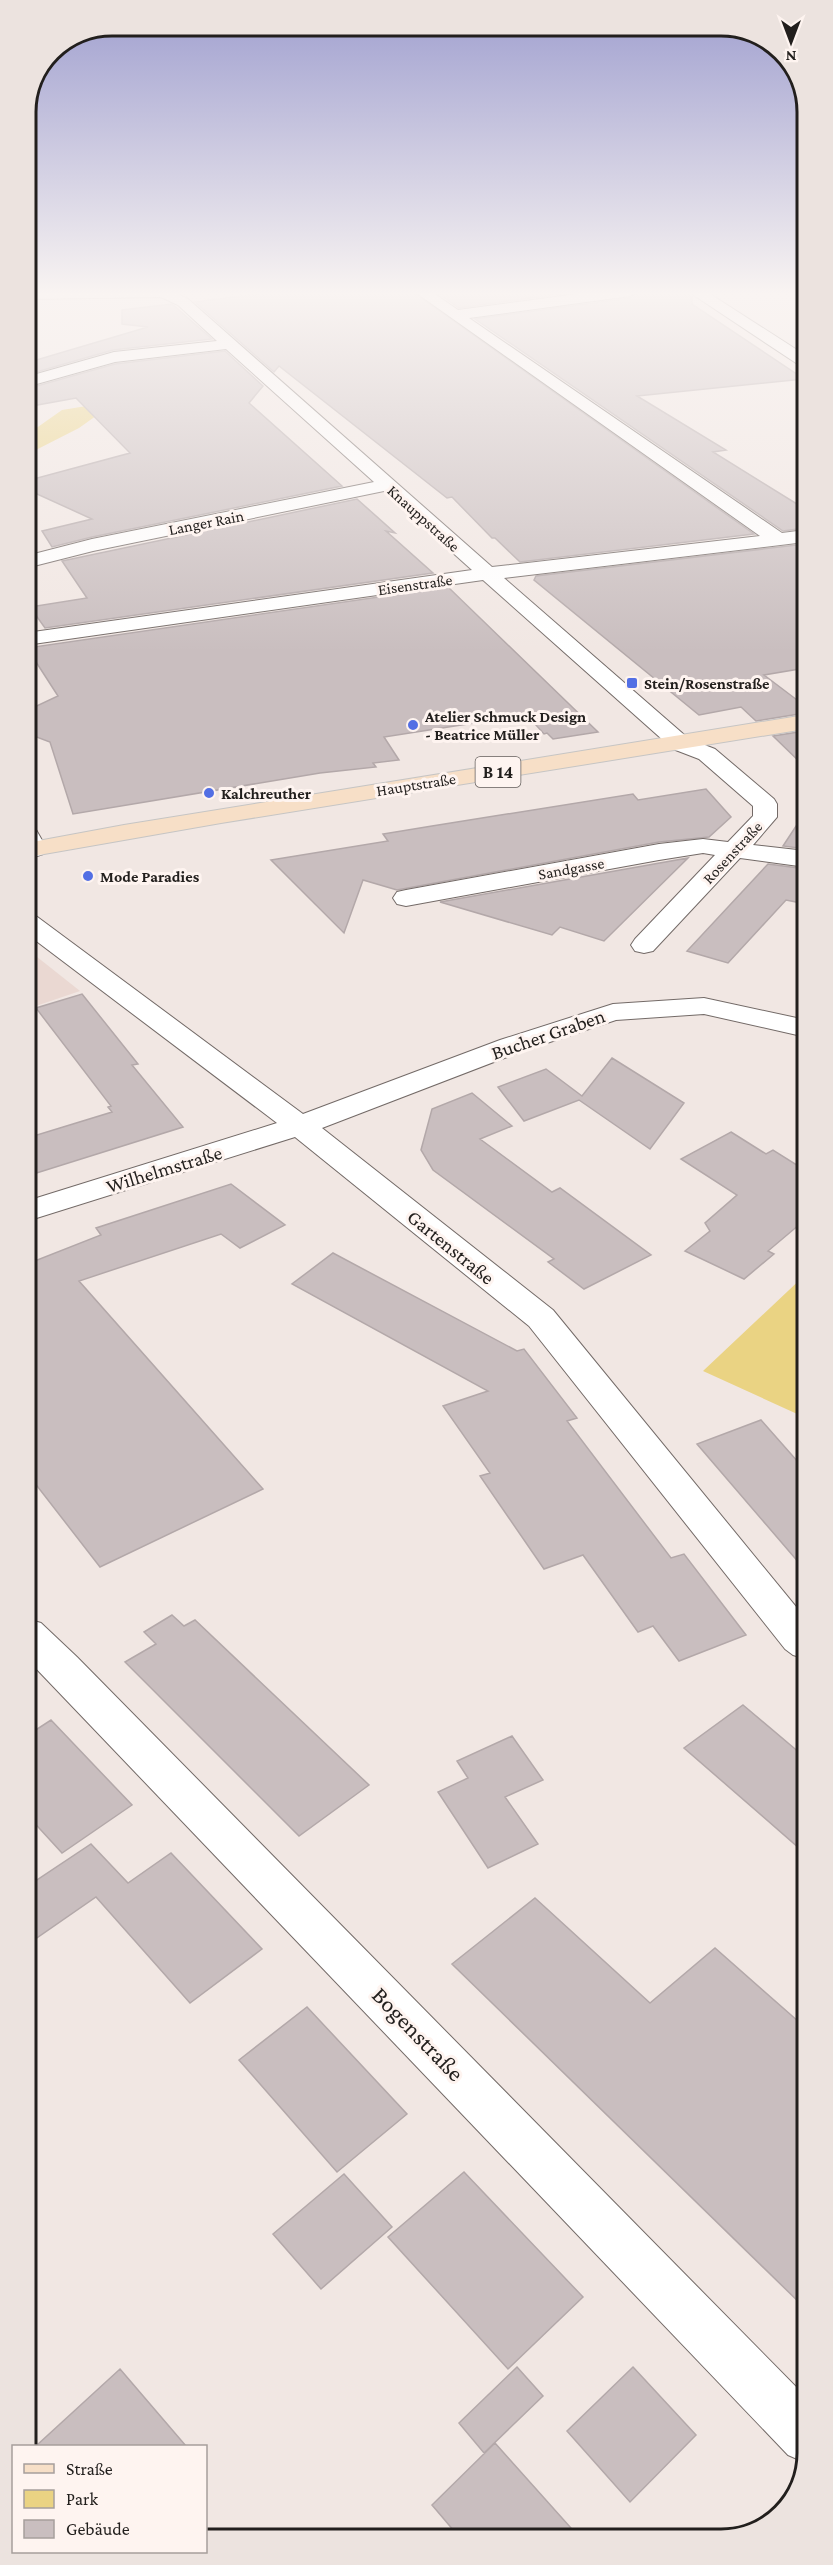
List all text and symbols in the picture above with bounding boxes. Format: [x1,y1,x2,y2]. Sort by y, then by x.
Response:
north arrow [761,12,821,72]
text: N [785,48,796,65]
street label: Knauppstraße [384,482,463,556]
street label: Langer Rain [167,507,246,539]
street label: Eisenstraße [377,571,453,598]
place label: Stein/Rosenstraße [644,675,770,692]
marker: Stein/Rosenstraße [625,676,639,690]
place label: Atelier Schmuck Design - Beatrice Müller [424,708,586,743]
marker: Atelier Schmuck Design - Beatrice Müller [406,718,420,732]
road number: B 14 [476,757,520,787]
street label: Hauptstraße [375,770,457,800]
place label: Kalchreuther [221,785,312,802]
marker: Kalchreuther [202,786,216,800]
street label: Rosenstraße [699,818,765,887]
street label: Sandgasse [537,854,606,884]
place label: Mode Paradies [100,868,200,885]
marker: Mode Paradies [81,869,95,883]
street label: Bucher Graben [488,1004,608,1064]
street label: Wilhelmstraße [104,1141,225,1197]
street label: Gartenstraße [403,1205,499,1289]
street label: Bogenstraße [367,1981,470,2086]
legend [12,2445,207,2553]
text: Straße [66,2459,113,2479]
text: Park [66,2489,98,2509]
text: Gebäude [66,2519,130,2539]

